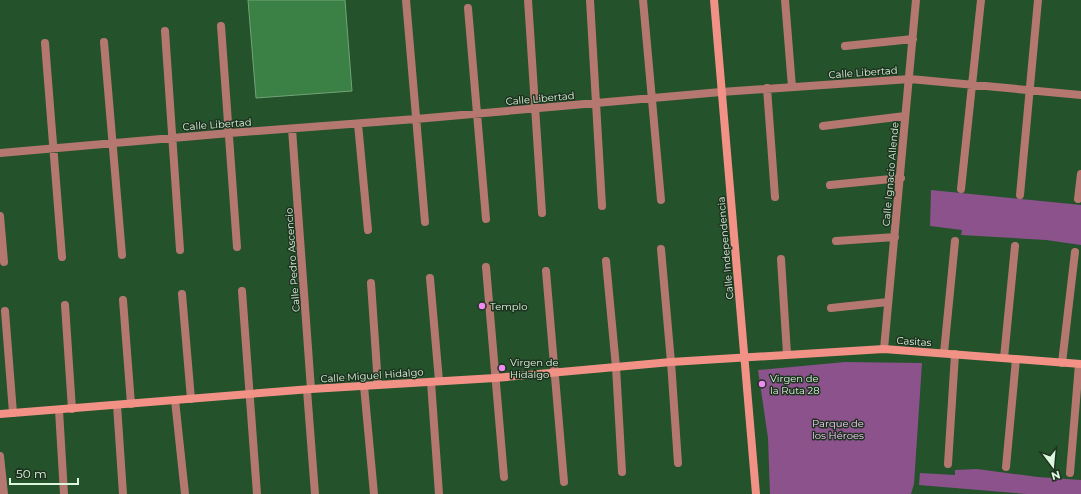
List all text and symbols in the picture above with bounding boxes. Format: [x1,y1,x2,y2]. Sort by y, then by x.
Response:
street label: Calle Libertad [828,64,898,81]
street label: Calle Libertad [505,89,575,108]
street label: Calle Libertad [182,116,252,133]
street label: Calle Ignacio Allende [879,121,902,227]
street label: Calle Independencia [715,196,736,300]
street label: Calle Pedro Ascencio [282,207,303,313]
place label: Templo [490,300,528,313]
marker: Templo [477,301,487,311]
street label: Casitas [896,334,932,349]
place label: Virgen de Hidalgo [510,356,558,381]
marker: Virgen de Hidalgo [497,363,507,373]
street label: Calle Miguel Hidalgo [320,365,424,386]
place label: Virgen de la Ruta 28 [770,372,820,397]
marker: Virgen de la Ruta 28 [757,379,767,389]
park label: Parque de los Héroes [812,417,864,442]
north arrow [1033,446,1073,486]
scale bar [10,460,78,486]
text: 50 m [16,466,47,481]
text: N [1050,468,1062,484]

